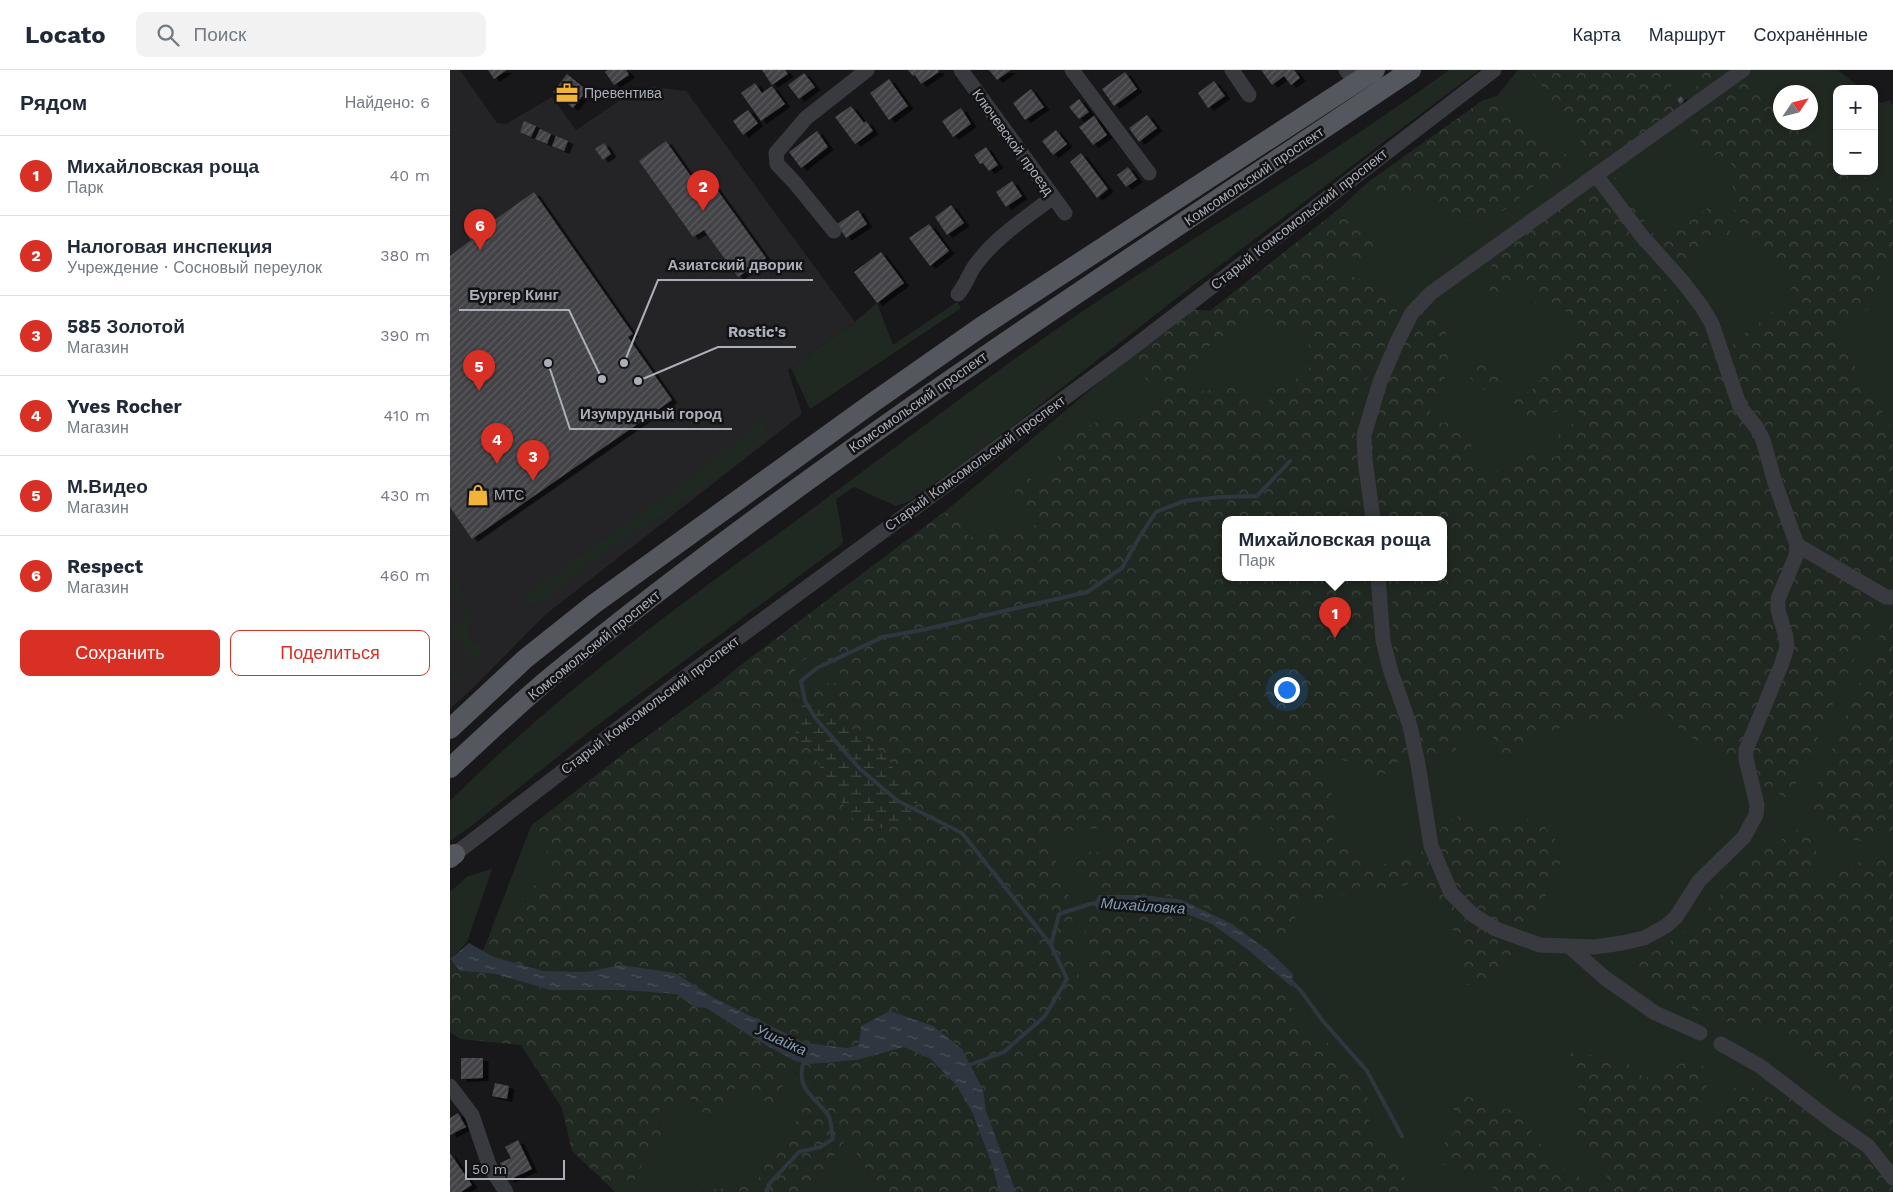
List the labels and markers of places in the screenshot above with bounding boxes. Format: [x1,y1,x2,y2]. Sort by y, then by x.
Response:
office icon: Превентива [554,80,580,106]
place label: Превентива [584,85,662,101]
pin: 2 [687,170,719,211]
pin: 6 [464,209,496,250]
callout: Азиатский дворик [658,250,813,280]
callout: Бургер Кинг [459,280,569,310]
callout: Rostic's [718,317,796,347]
pin: 5 [463,350,495,391]
callout: Изумрудный город [570,399,732,429]
pin: 4 [481,423,513,464]
pin: 3 [517,440,549,481]
shop icon: МТС [465,482,491,508]
place label: МТС [494,487,524,503]
pin: 1 [1319,597,1351,638]

